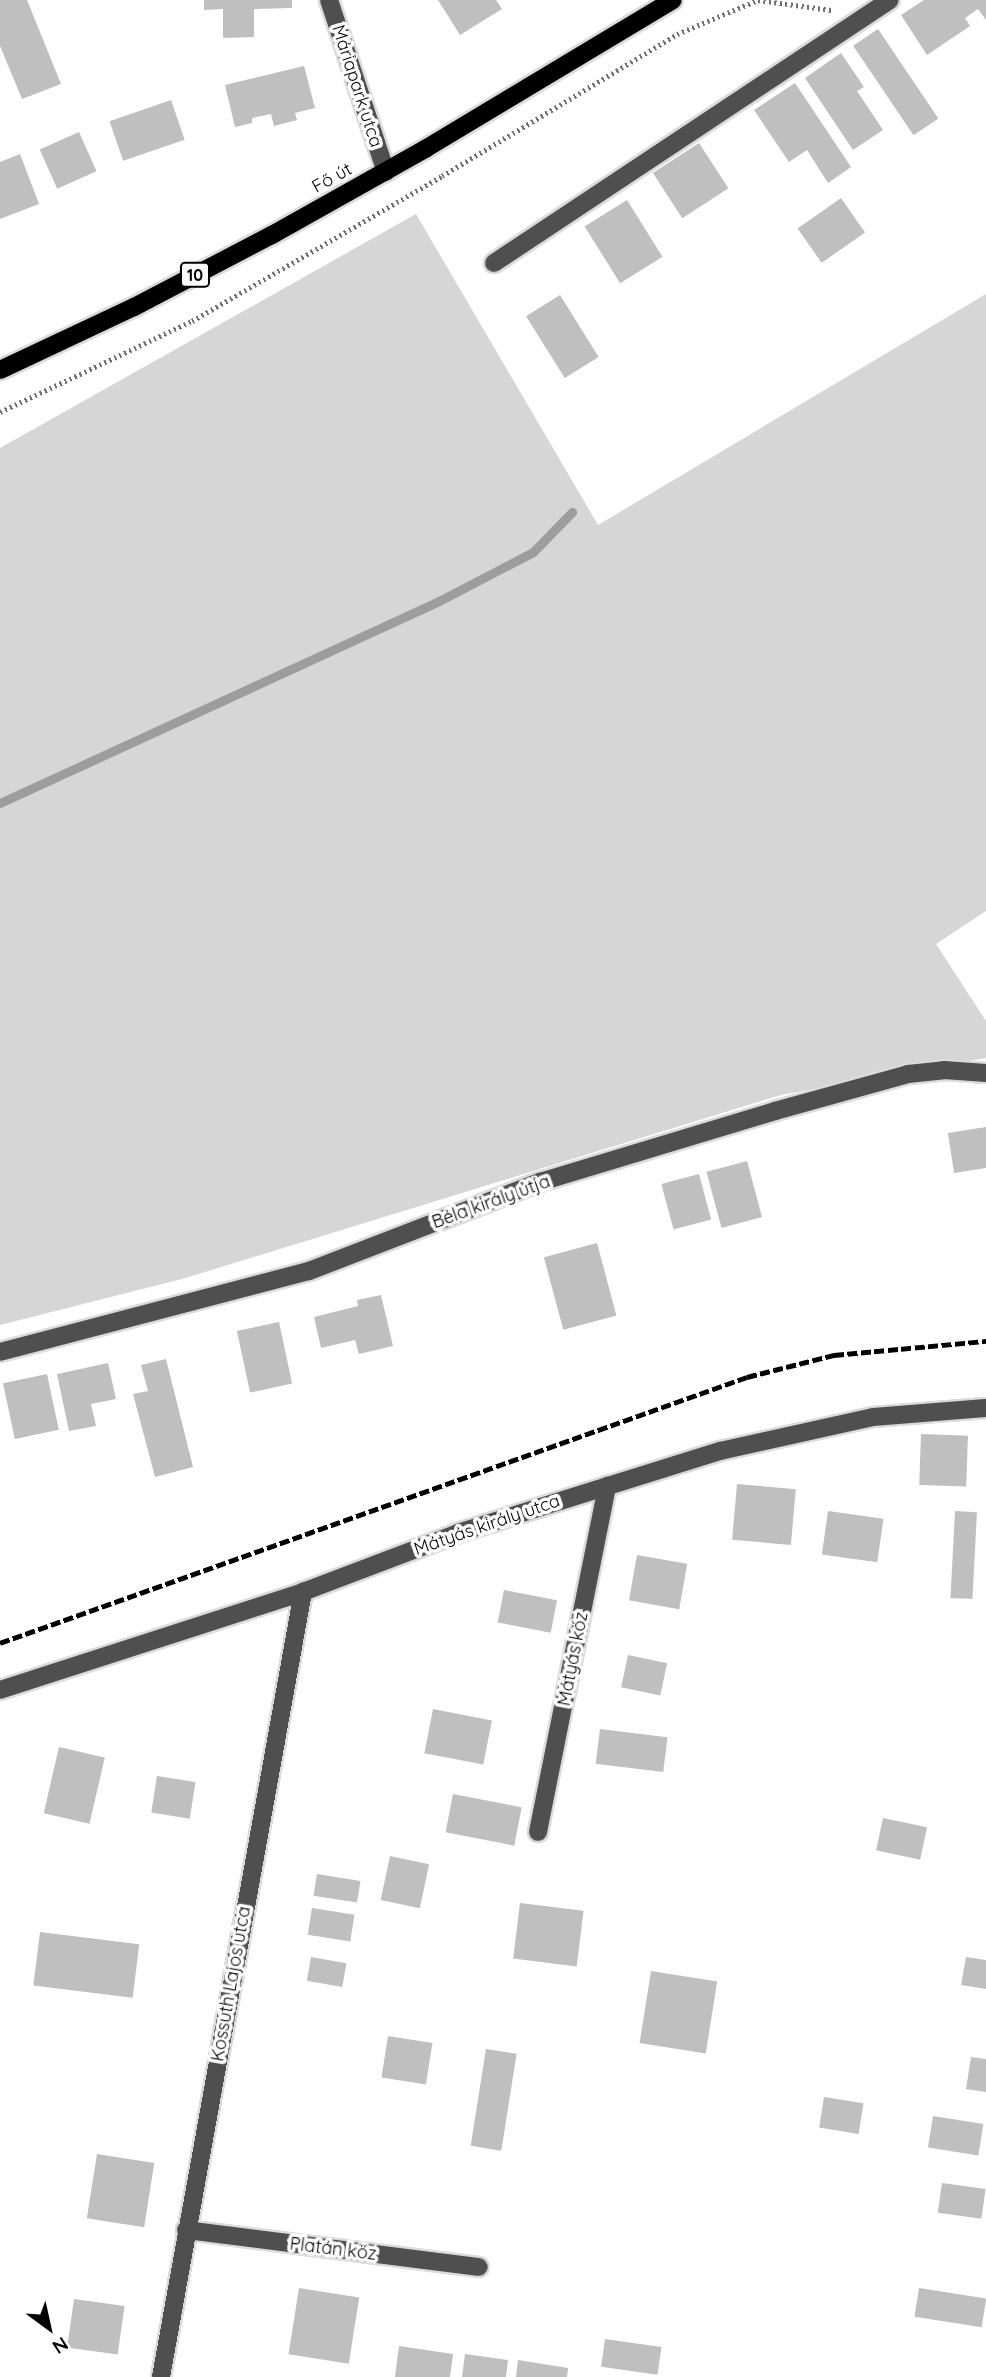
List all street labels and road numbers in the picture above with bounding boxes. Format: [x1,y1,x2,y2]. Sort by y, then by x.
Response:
street label: Máriapark utca [327,22,387,150]
street label: Fő út [308,158,356,198]
road number: 10 [179,262,211,288]
street label: Béla király útja [429,1171,553,1233]
street label: Mátyás király utca [411,1490,563,1560]
street label: Mátyás köz [553,1610,593,1708]
street label: Kossuth Lajos utca [207,1905,255,2063]
street label: Platán köz [288,2233,378,2265]

